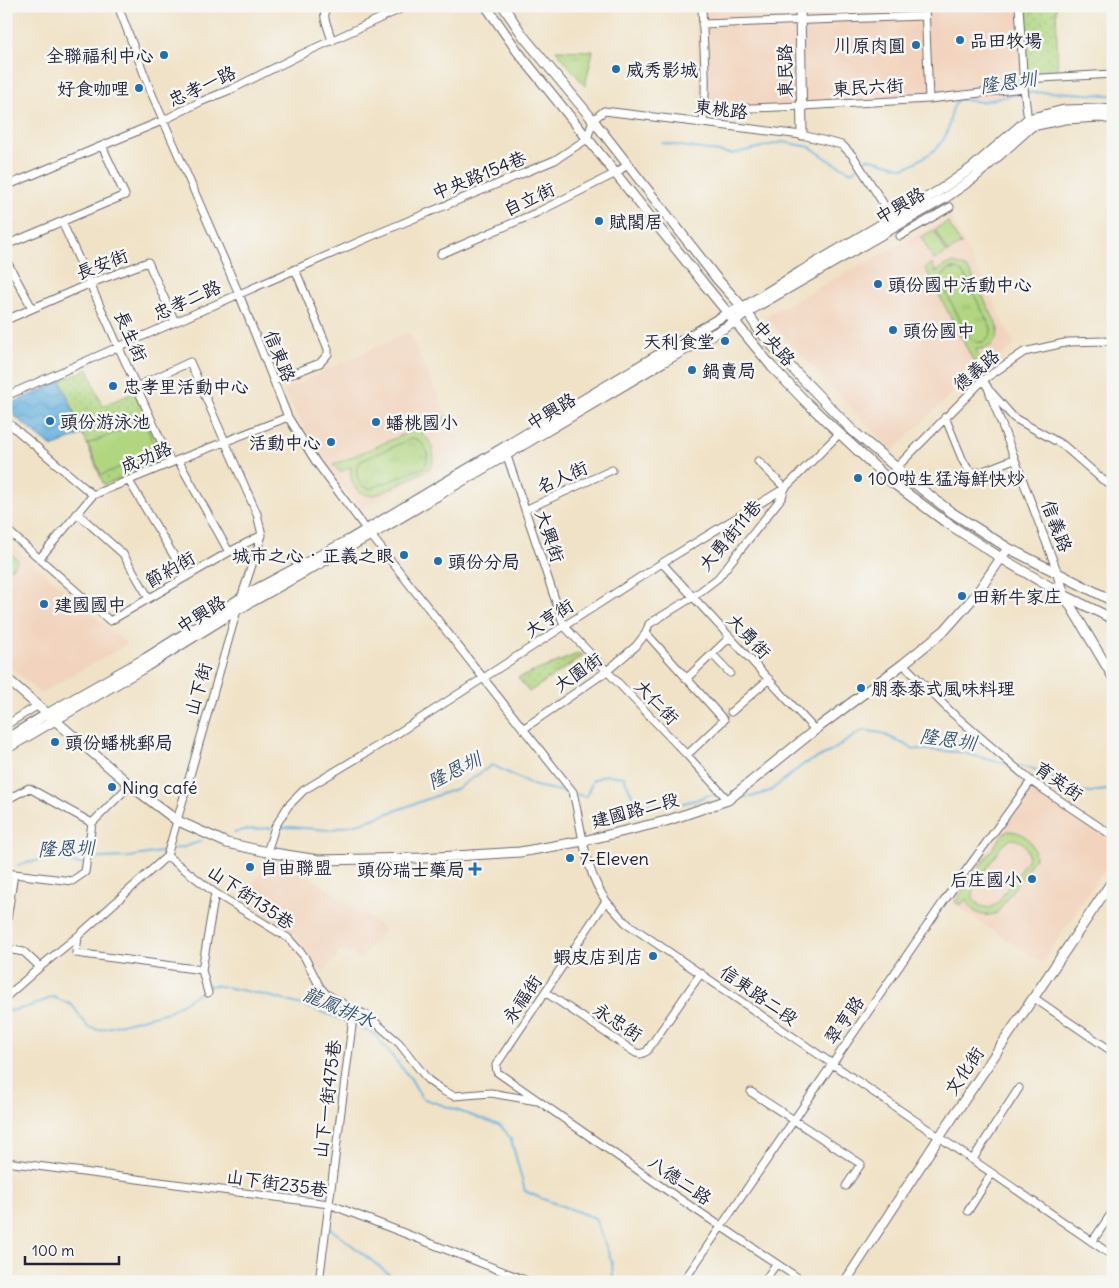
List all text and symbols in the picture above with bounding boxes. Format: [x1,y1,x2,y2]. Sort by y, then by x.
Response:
place label: 品田牧場 [970,29,1042,52]
place label: 川原肉圓 [834,34,906,57]
marker: 品田牧場 [954,34,966,46]
marker: 川原肉圓 [910,39,922,51]
place label: 全聯福利中心 [46,44,154,67]
street label: 東民路 [773,44,797,98]
marker: 全聯福利中心 [158,49,170,61]
place label: 威秀影城 [626,58,698,81]
street label: 忠孝一路 [165,60,239,112]
marker: 威秀影城 [610,63,622,75]
water label: 隆恩圳 [978,66,1040,98]
street label: 東民六街 [831,74,905,100]
place label: 好食咖哩 [57,77,129,100]
marker: 好食咖哩 [133,82,145,94]
street label: 東桃路 [693,94,749,124]
street label: 中央路154巷 [428,146,530,204]
street label: 自立街 [500,177,558,221]
street label: 中興路 [871,182,929,228]
place label: 賦閣居 [609,210,663,233]
marker: 賦閣居 [593,215,605,227]
street label: 長安街 [73,244,131,284]
place label: 頭份國中活動中心 [888,273,1032,296]
street label: 忠孝二路 [149,275,225,325]
marker: 頭份國中活動中心 [872,278,884,290]
street label: 長生街 [110,307,152,365]
street label: 中央路 [748,315,800,371]
place label: 頭份國中 [903,319,975,342]
marker: 頭份國中 [887,324,899,336]
street label: 信東路 [259,327,301,385]
place label: 天利食堂 [643,330,715,353]
marker: 天利食堂 [719,335,731,347]
street label: 德義路 [948,344,1004,396]
place label: 鍋賣局 [702,359,756,382]
marker: 鍋賣局 [686,364,698,376]
place label: 忠孝里活動中心 [123,375,249,398]
marker: 忠孝里活動中心 [107,380,119,392]
street label: 中興路 [522,387,580,435]
place label: 頭份游泳池 [60,410,150,433]
place label: 蟠桃國小 [386,411,458,434]
marker: 頭份游泳池 [44,415,56,427]
marker: 蟠桃國小 [370,416,382,428]
place label: 活動中心 [249,431,321,454]
street label: 成功路 [117,436,175,478]
marker: 活動中心 [325,436,337,448]
street label: 名人街 [533,456,591,498]
place label: 100啦生猛海鮮快炒 [868,467,1025,490]
marker: 100啦生猛海鮮快炒 [852,472,864,484]
street label: 大勇街11巷 [693,495,767,575]
street label: 信義路 [1037,497,1077,555]
street label: 大興街 [530,507,570,565]
place label: 城市之心‧正義之眼 [232,544,394,567]
street label: 節約街 [141,546,199,592]
marker: 城市之心‧正義之眼 [398,549,410,561]
place label: 頭份分局 [448,550,520,573]
marker: 頭份分局 [432,555,444,567]
place label: 田新牛家庄 [972,585,1062,608]
street label: 中興路 [172,590,230,638]
marker: 田新牛家庄 [956,590,968,602]
place label: 建國國中 [54,593,126,616]
street label: 大亨街 [520,594,578,642]
marker: 建國國中 [38,598,50,610]
street label: 大勇街 [722,608,776,664]
street label: 大園街 [549,647,607,697]
street label: 山下街 [180,660,216,718]
street label: 大仁街 [630,675,684,729]
place label: 朋泰泰式風味料理 [871,677,1015,700]
marker: 朋泰泰式風味料理 [855,682,867,694]
water label: 隆恩圳 [918,723,980,755]
place label: 頭份蟠桃郵局 [65,731,173,754]
marker: 頭份蟠桃郵局 [49,736,61,748]
water label: 隆恩圳 [423,745,487,794]
street label: 育英街 [1030,756,1088,806]
place label: Ning café [122,776,198,799]
marker: Ning café [106,781,118,793]
street label: 建國路二段 [589,787,681,833]
water label: 隆恩圳 [37,835,97,861]
place label: 7-Eleven [580,847,649,870]
marker: 7-Eleven [564,852,576,864]
place label: 自由聯盟 [260,856,332,879]
place label: 頭份瑞士藥局 [357,858,465,881]
street label: 山下街135巷 [203,860,299,934]
marker: 自由聯盟 [244,861,256,873]
marker: 頭份瑞士藥局 [469,863,481,875]
place label: 后庄國小 [950,868,1022,891]
marker: 后庄國小 [1026,873,1038,885]
place label: 蝦皮店到店 [553,945,643,968]
marker: 蝦皮店到店 [647,950,659,962]
street label: 信東路二段 [716,960,802,1030]
street label: 永福街 [497,970,547,1028]
water label: 龍鳳排水 [299,981,380,1033]
street label: 翠亨路 [819,991,869,1049]
street label: 永忠街 [589,998,647,1046]
street label: 山下一街475巷 [308,1038,346,1160]
street label: 文化街 [939,1042,989,1100]
street label: 八德二路 [644,1150,716,1210]
street label: 山下街235巷 [225,1164,329,1202]
scale bar [25,1233,119,1265]
text: 100 m [32,1241,74,1260]

